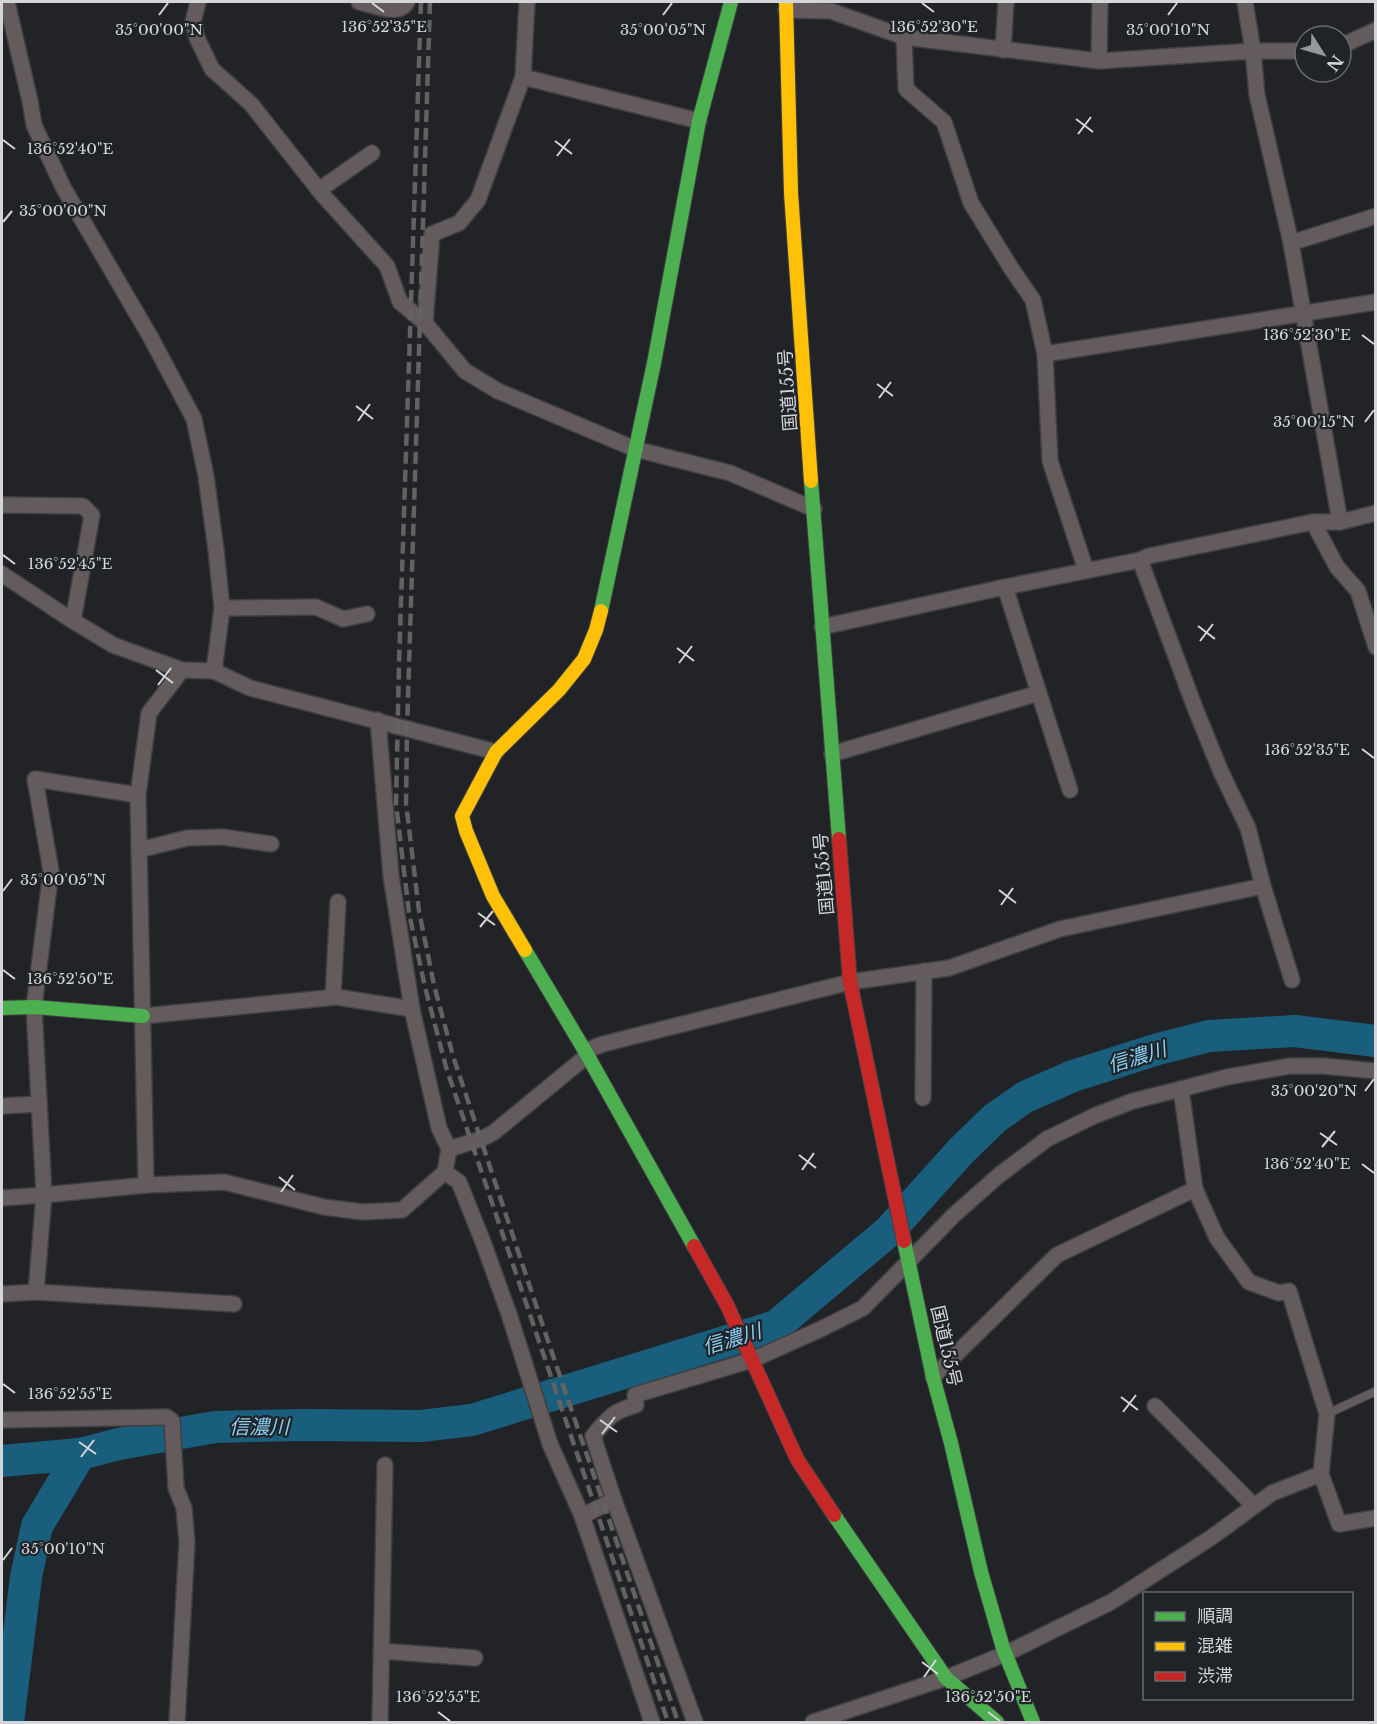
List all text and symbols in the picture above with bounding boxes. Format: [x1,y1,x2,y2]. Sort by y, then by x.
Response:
text: 136°52'35"E [341,17,427,36]
text: 136°52'30"E [890,17,978,36]
text: 35°00'00"N [115,20,203,39]
text: 35°00'05"N [620,20,706,39]
text: 35°00'10"N [1126,20,1210,39]
north arrow [1293,24,1353,84]
text: N [1322,51,1347,75]
text: 136°52'40"E [27,139,113,158]
text: 35°00'00"N [19,201,107,220]
text: 136°52'30"E [1263,325,1351,344]
street label: 国道155号 [774,348,802,432]
text: 35°00'15"N [1273,412,1355,431]
text: 136°52'45"E [28,554,112,573]
text: 136°52'35"E [1264,740,1350,759]
street label: 国道155号 [809,832,839,916]
text: 35°00'05"N [20,870,106,889]
text: 136°52'50"E [27,969,113,988]
water label: 信濃川 [1105,1036,1171,1077]
text: 35°00'20"N [1271,1081,1357,1100]
text: 136°52'40"E [1264,1154,1350,1173]
street label: 国道155号 [926,1303,966,1389]
water label: 信濃川 [700,1318,766,1359]
text: 136°52'55"E [28,1384,112,1403]
water label: 信濃川 [229,1415,291,1439]
text: 35°00'10"N [21,1539,105,1558]
legend [1143,1592,1353,1700]
text: 順調 [1197,1605,1233,1627]
text: 混雑 [1197,1635,1233,1657]
text: 渋滞 [1197,1665,1233,1687]
text: 136°52'55"E [396,1687,480,1706]
text: 136°52'50"E [945,1687,1031,1706]

